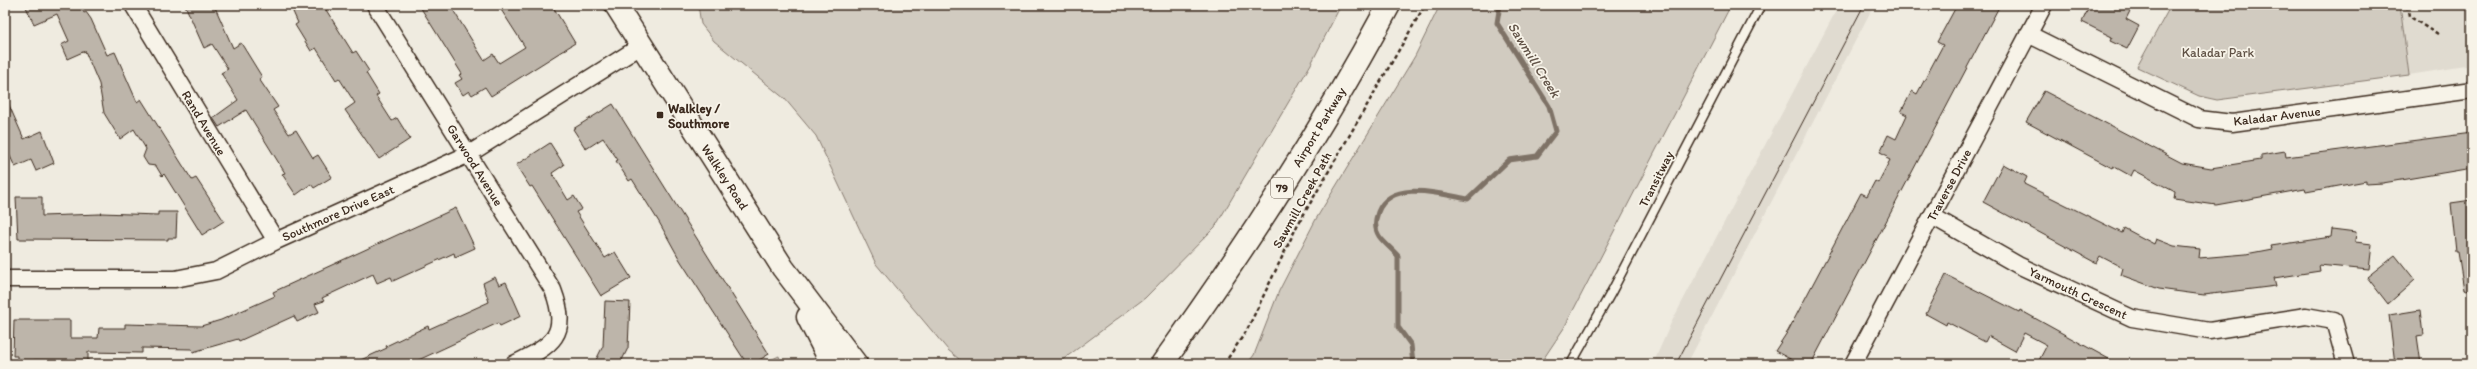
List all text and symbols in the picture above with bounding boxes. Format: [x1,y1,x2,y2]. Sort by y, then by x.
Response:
water label: Sawmill Creek [1504,19,1564,101]
park label: Kaladar Park [2182,45,2255,60]
street label: Airport Parkway [1289,84,1349,170]
street label: Rand Avenue [179,88,229,158]
place label: Walkley / Southmore [668,101,730,131]
street label: Kaladar Avenue [2233,103,2321,129]
marker: Walkley / Southmore [655,110,665,120]
street label: Garwood Avenue [444,121,506,209]
street label: Walkley Road [698,142,752,212]
street label: Traverse Drive [1924,146,1974,224]
street label: Transitway [1635,148,1677,210]
street label: Sawmill Creek Path [1269,149,1335,251]
road number: 79 [1271,178,1293,198]
street label: Southmore Drive East [280,181,396,244]
street label: Yarmouth Crescent [2026,264,2130,322]

